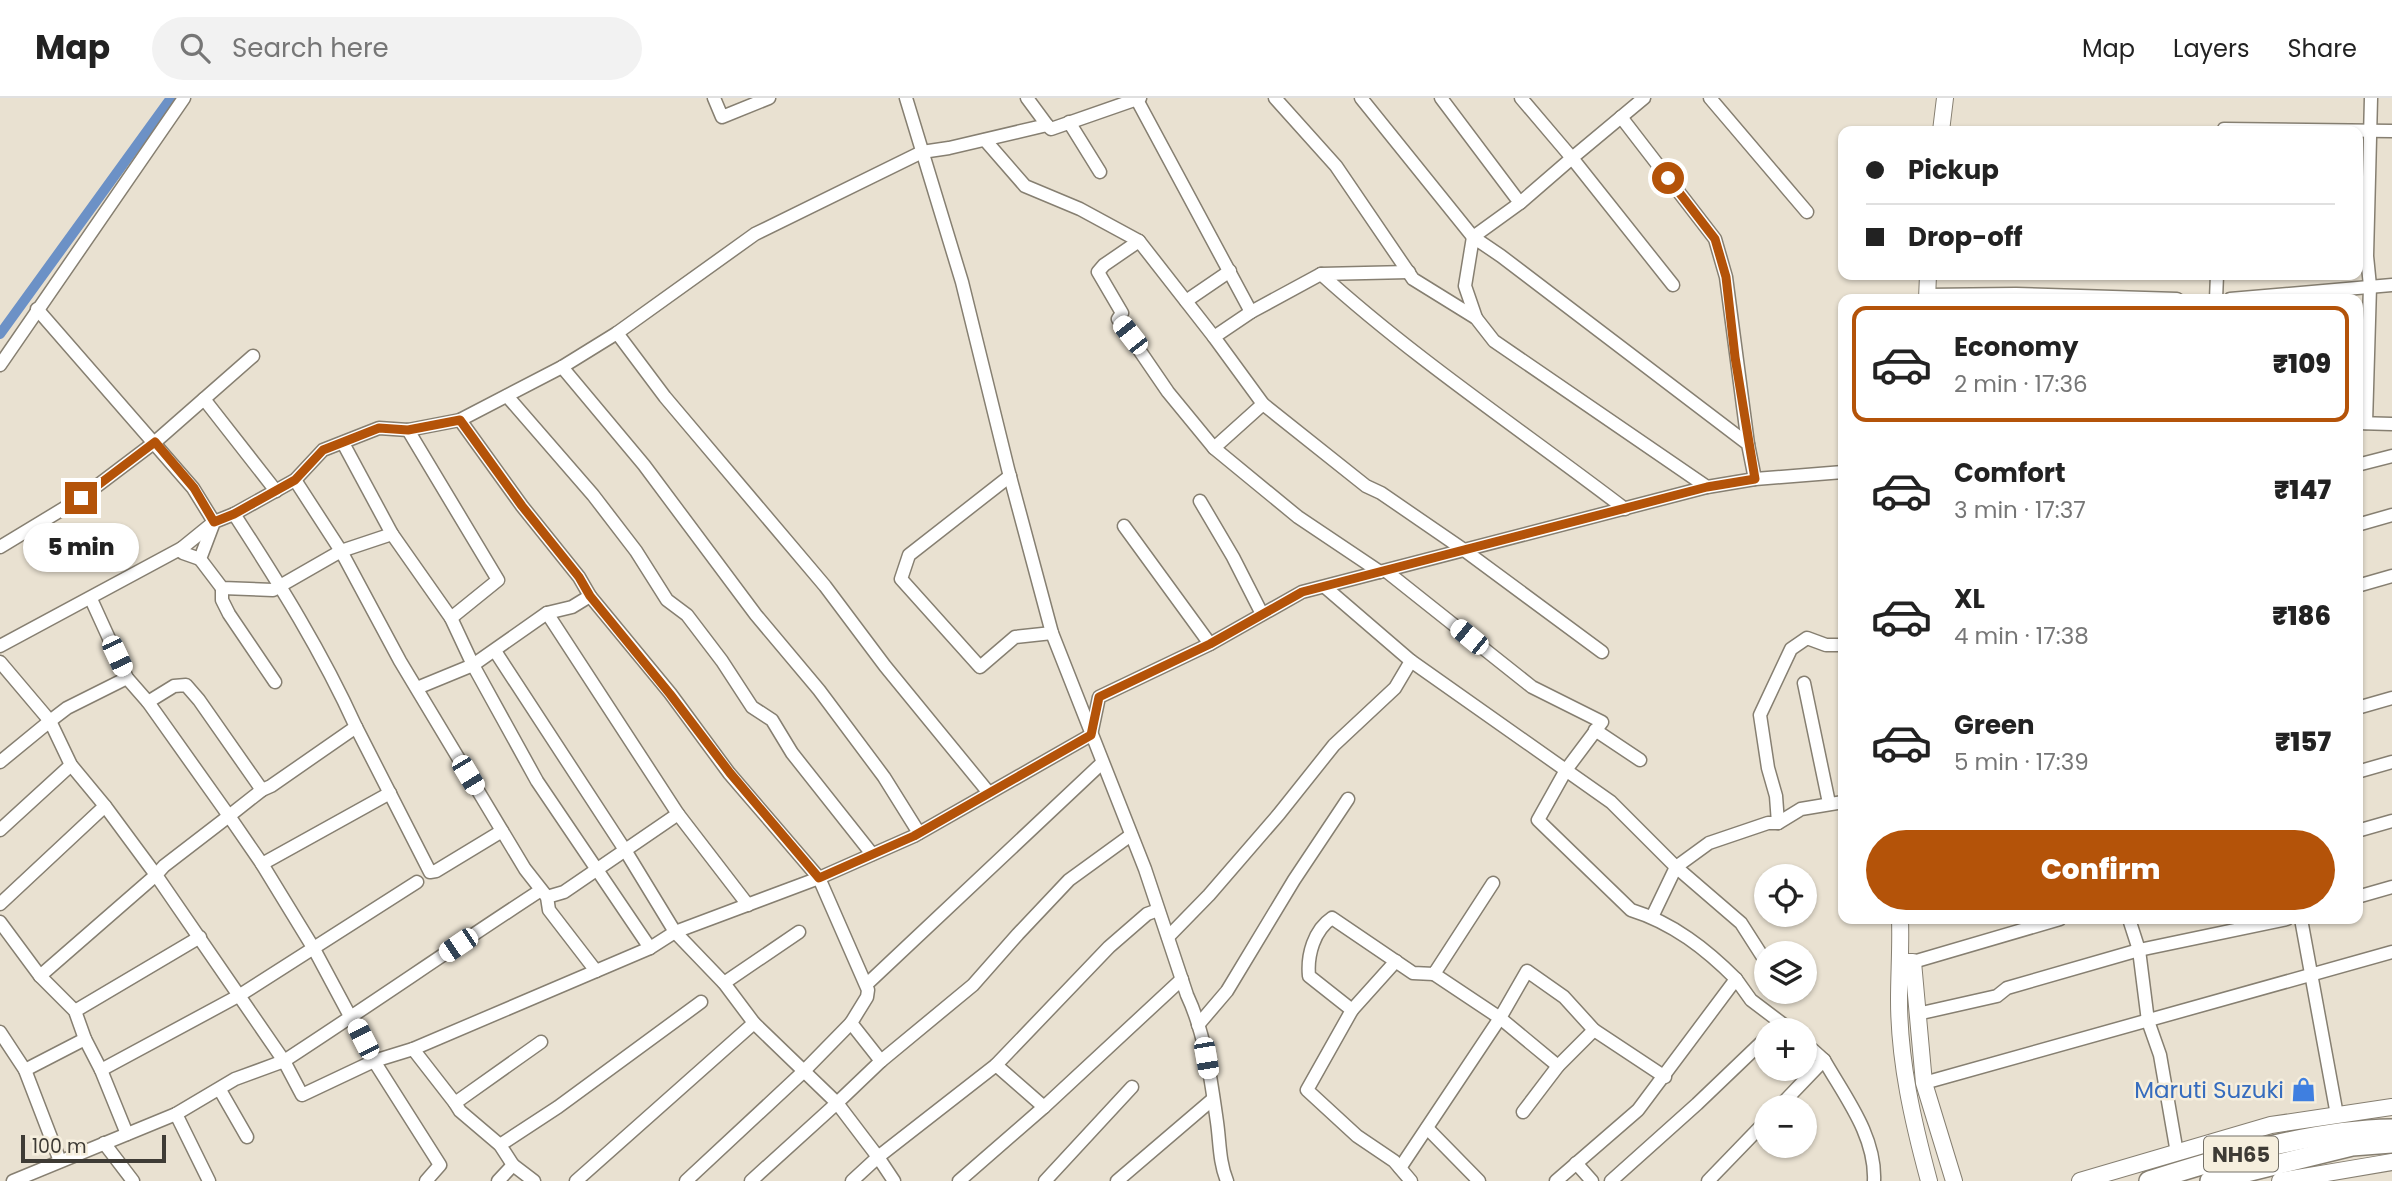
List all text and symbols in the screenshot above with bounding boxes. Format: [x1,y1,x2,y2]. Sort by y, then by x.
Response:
search box [152,17,642,80]
text: Map [35,24,110,71]
icon: search [176,29,214,67]
text: Search here [232,30,389,66]
text: Map [2082,32,2135,65]
text: Layers [2173,32,2249,65]
text: Share [2287,32,2357,65]
text: Pickup [1908,152,1999,188]
route start [1652,162,1684,194]
text: Drop-off [1908,219,2023,255]
car [1109,312,1152,358]
text: Economy [1954,329,2078,365]
icon: car [1870,333,1933,396]
text: ₹109 [2273,346,2331,382]
text: 2 min · 17:36 [1954,368,2088,400]
text: Comfort [1954,455,2066,491]
icon: car [1870,459,1933,522]
text: ₹147 [2274,472,2331,508]
route end [65,482,97,514]
text: 3 min · 17:37 [1954,494,2086,526]
callout: 5 min [23,522,139,572]
text: 5 min [48,531,114,563]
text: XL [1954,581,1985,617]
icon: car [1870,585,1933,648]
text: ₹186 [2272,598,2331,634]
car [1447,616,1492,658]
text: 4 min · 17:38 [1954,620,2089,652]
car [99,633,136,679]
text: Green [1954,707,2035,743]
icon: car [1870,711,1933,774]
text: ₹157 [2275,724,2331,760]
text: 5 min · 17:39 [1954,746,2089,778]
car [449,752,488,798]
button: Confirm [1866,830,2335,910]
map controls [1754,864,1817,1158]
button: locate [1754,864,1817,927]
car [435,925,482,965]
button: layers [1754,941,1817,1004]
car [345,1016,382,1062]
button: + [1754,1018,1817,1081]
car [1193,1035,1220,1081]
place label: Maruti Suzuki [2134,1074,2284,1106]
shop icon: Maruti Suzuki [2290,1076,2318,1104]
button: − [1754,1095,1817,1158]
scale bar [21,1132,166,1164]
text: 100 m [32,1133,87,1160]
road number: NH65 [2204,1136,2278,1172]

